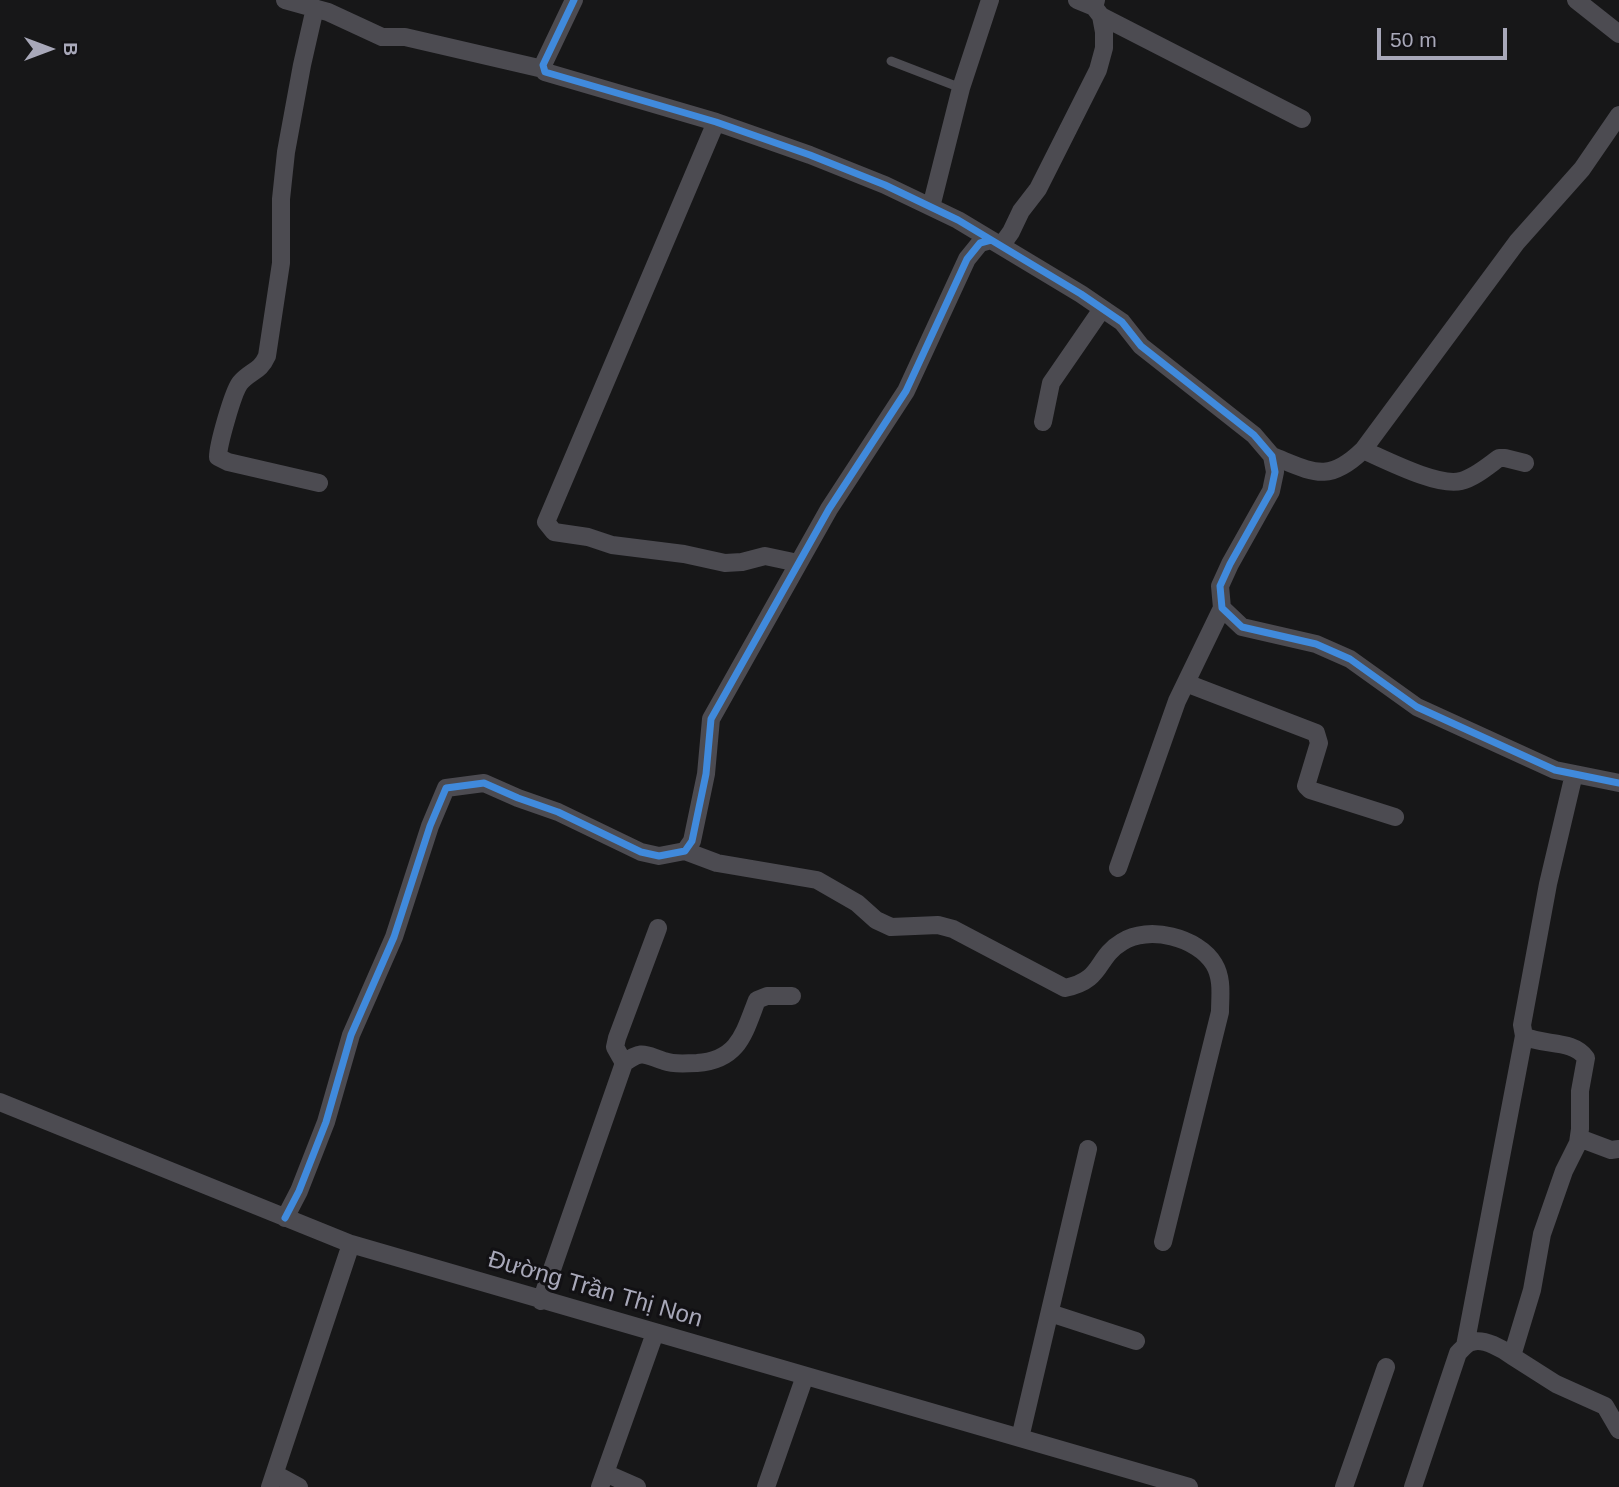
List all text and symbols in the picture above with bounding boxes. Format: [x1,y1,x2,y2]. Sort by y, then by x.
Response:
north arrow [14,14,84,84]
scale bar [1381,14,1510,58]
text: 50 m [1390,28,1437,51]
text: B [60,42,81,56]
street label: Đường Trần Thị Non [484,1246,706,1334]

